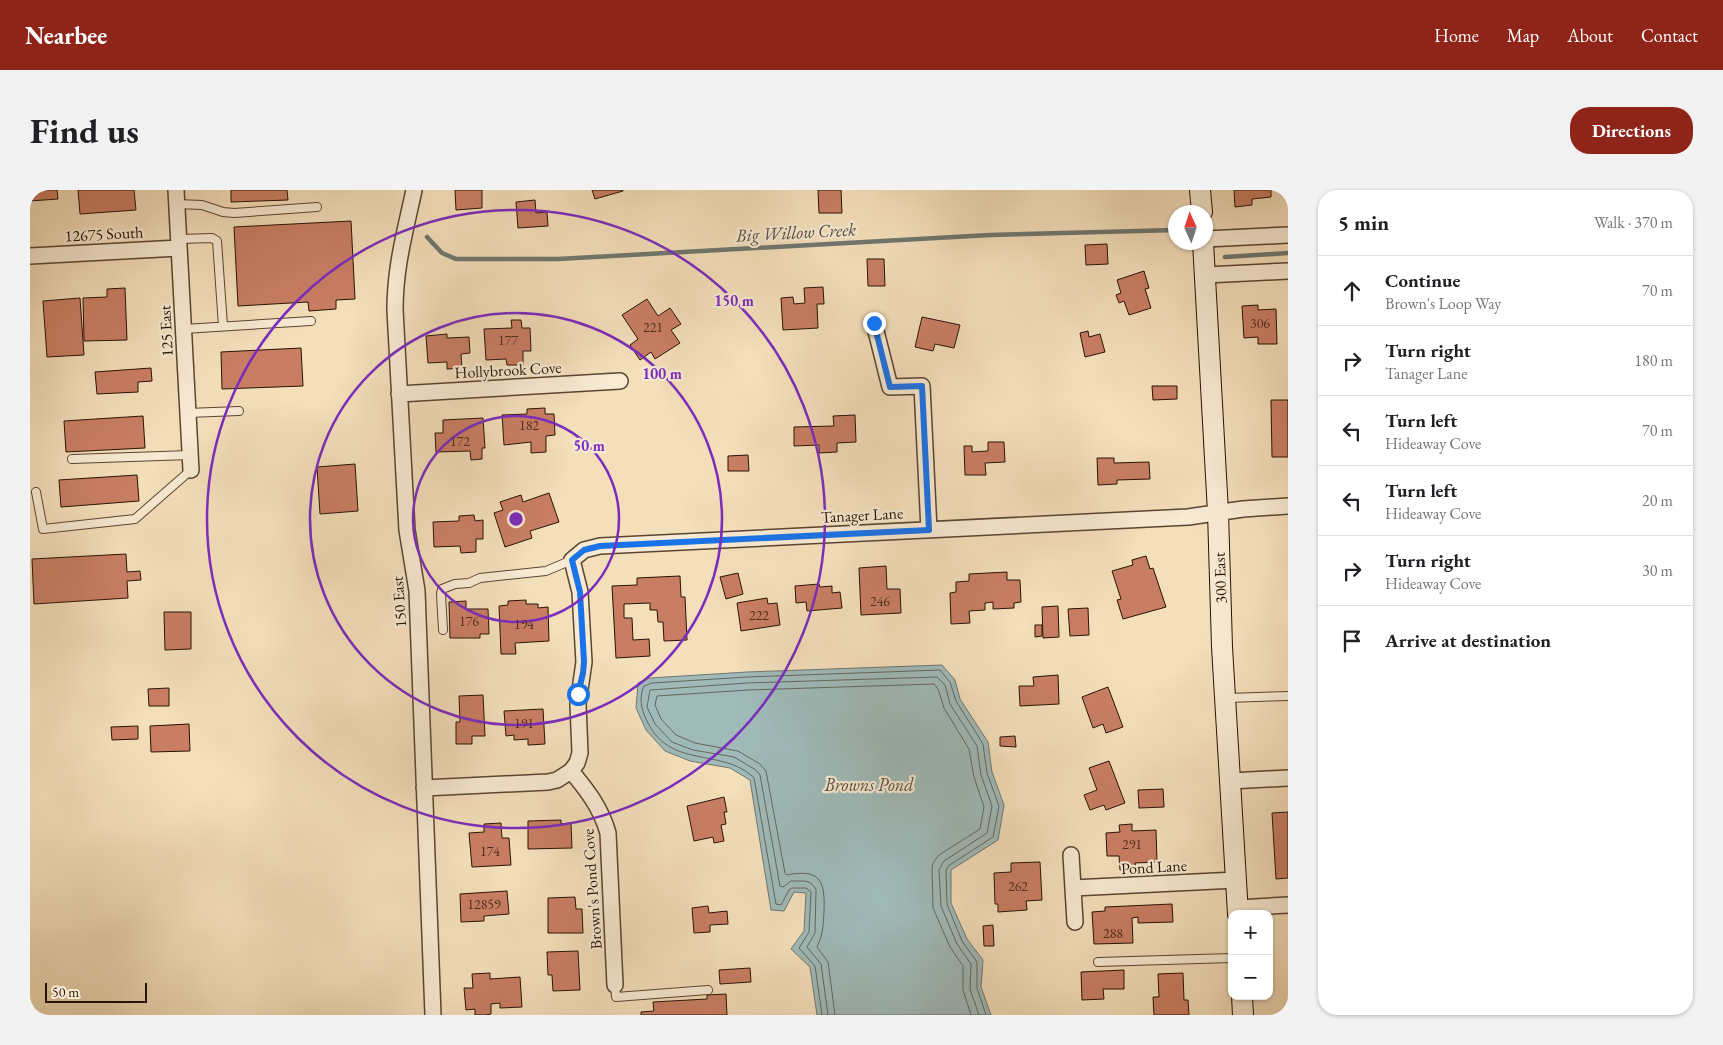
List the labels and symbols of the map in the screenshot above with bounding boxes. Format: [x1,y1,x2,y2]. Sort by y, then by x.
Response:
north arrow [1168,205,1213,250]
water label: Big Willow Creek [734,217,857,248]
street label: 12675 South [64,221,144,247]
text: 150 m [714,291,754,310]
street label: 125 East [154,305,178,357]
route end [863,312,886,335]
house number: 306 [1250,314,1270,332]
house number: 221 [643,318,663,336]
house number: 177 [498,331,518,349]
street label: Hollybrook Cove [454,357,562,383]
text: 100 m [642,364,682,383]
house number: 182 [519,416,539,434]
house number: 172 [450,432,470,450]
text: 50 m [573,436,605,455]
street label: Tanager Lane [820,502,904,528]
centre of rings [507,510,525,528]
street label: 300 East [1209,552,1231,604]
street label: 150 East [387,576,411,628]
house number: 246 [870,592,890,610]
house number: 222 [749,606,769,624]
house number: 176 [459,612,479,630]
house number: 194 [514,615,534,633]
route start [567,683,590,706]
house number: 191 [514,714,534,732]
water label: Browns Pond [823,773,914,796]
street label: Brown's Pond Cove [577,828,607,950]
house number: 291 [1122,835,1142,853]
house number: 174 [480,842,500,860]
street label: Pond Lane [1120,855,1188,879]
house number: 262 [1008,877,1028,895]
house number: 12859 [467,895,501,913]
house number: 288 [1103,924,1123,942]
scale bar [45,980,148,1003]

